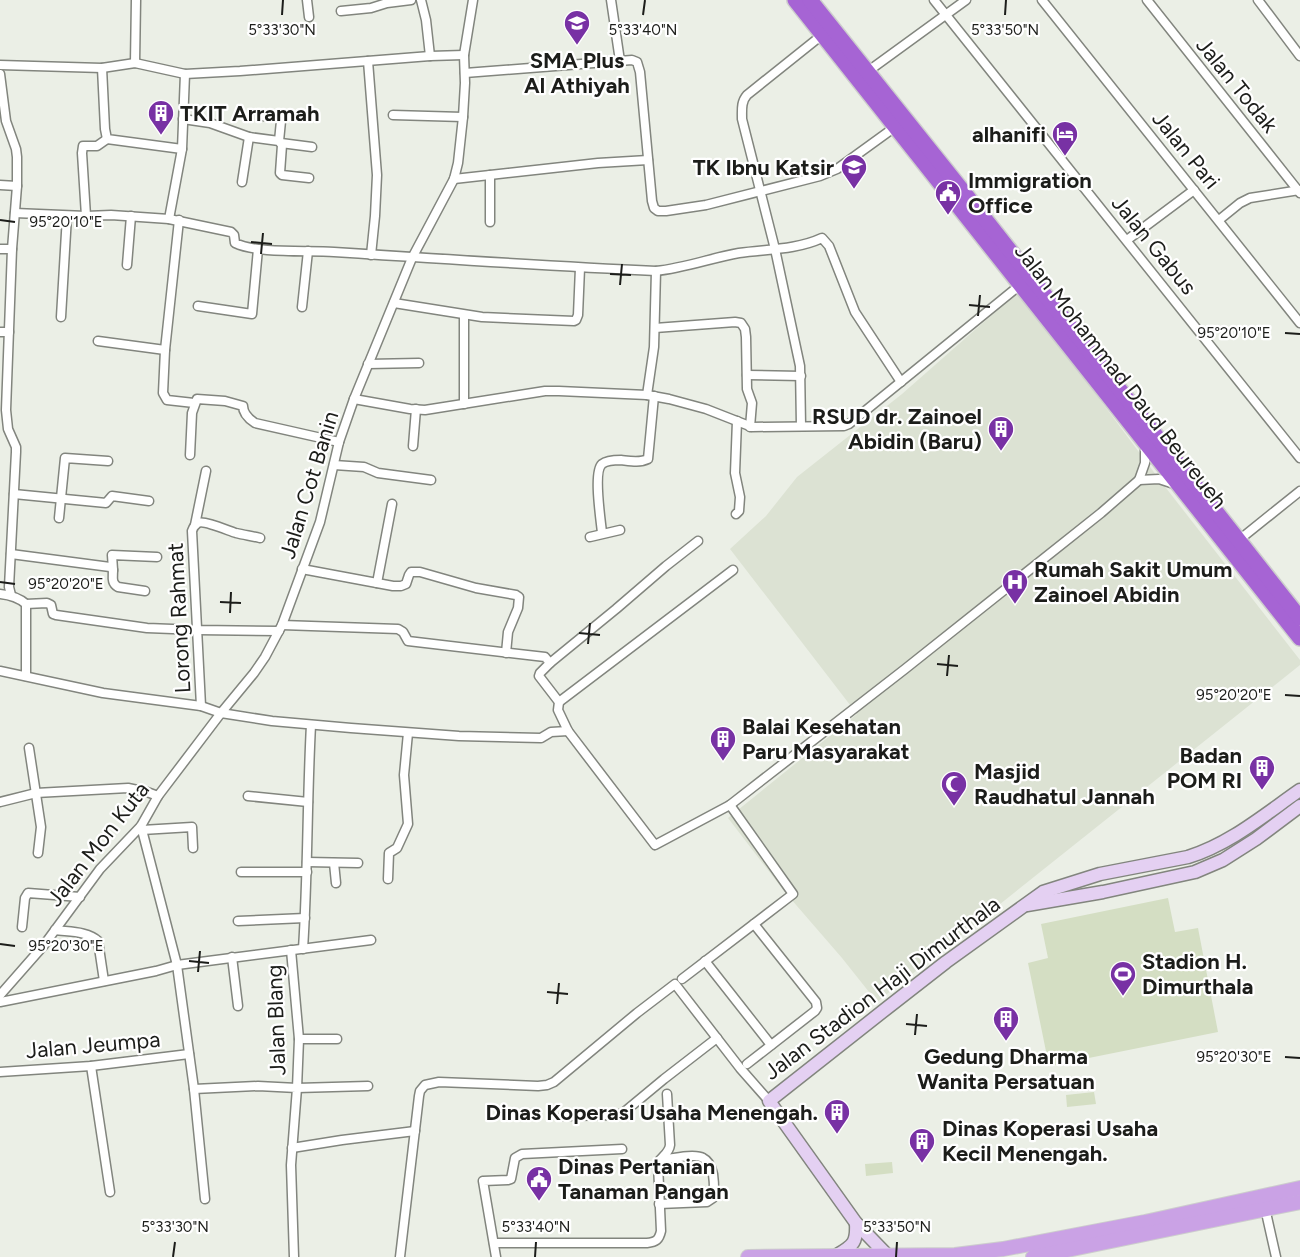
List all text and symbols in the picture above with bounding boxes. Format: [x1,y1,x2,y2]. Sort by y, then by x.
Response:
school or university icon: SMA Plus Al Athiyah [562,8,592,46]
text: 5°33'30"N [248,21,316,39]
text: 5°33'40"N [609,21,677,39]
text: 5°33'50"N [971,21,1039,39]
street label: Jalan Todak [1190,32,1284,138]
place label: SMA Plus Al Athiyah [524,47,630,99]
building icon: TKIT Arramah [146,98,176,136]
place label: TKIT Arramah [180,100,320,127]
street label: Jalan Pari [1146,106,1226,194]
hotel icon: alhanifi [1050,119,1080,157]
place label: alhanifi [972,121,1046,148]
school or university icon: TK Ibnu Katsir [839,152,869,190]
place label: TK Ibnu Katsir [693,154,835,181]
place label: Immigration Office [968,167,1092,219]
public building icon: Immigration Office [933,178,963,216]
street label: Jalan Gabus [1106,190,1202,300]
text: 95°20'10"E [29,213,103,231]
street label: Jalan Mohammad Daud Beureueh [1009,238,1233,514]
text: 95°20'10"E [1197,324,1271,342]
place label: RSUD dr. Zainoel Abidin (Baru) [812,403,982,455]
street label: Jalan Cot Banin [274,408,344,562]
building icon: RSUD dr. Zainoel Abidin (Baru) [986,414,1016,452]
street label: Lorong Rahmat [162,542,196,694]
place label: Rumah Sakit Umum Zainoel Abidin [1034,556,1233,608]
hospital icon: Rumah Sakit Umum Zainoel Abidin [1000,567,1030,605]
text: 95°20'20"E [28,575,104,593]
text: 95°20'20"E [1196,686,1272,704]
place label: Balai Kesehatan Paru Masyarakat [742,713,910,765]
building icon: Balai Kesehatan Paru Masyarakat [708,724,738,762]
place label: Badan POM RI [1167,742,1242,794]
building icon: Badan POM RI [1247,753,1277,791]
place label: Masjid Raudhatul Jannah [974,758,1155,810]
mosque icon: Masjid Raudhatul Jannah [939,769,969,807]
street label: Jalan Mon Kuta [41,776,155,912]
street label: Jalan Stadion Haji Dimurthala [759,890,1005,1086]
text: 95°20'30"E [28,937,104,955]
place label: Stadion H. Dimurthala [1142,948,1253,1000]
sports icon: Stadion H. Dimurthala [1108,959,1138,997]
street label: Jalan Blang [261,964,291,1076]
building icon: Gedung Dharma Wanita Persatuan [991,1004,1021,1042]
street label: Jalan Jeumpa [25,1026,161,1064]
place label: Gedung Dharma Wanita Persatuan [917,1043,1095,1095]
text: 95°20'30"E [1196,1048,1272,1066]
building icon: Dinas Koperasi Usaha Menengah. [822,1097,852,1135]
place label: Dinas Koperasi Usaha Menengah. [485,1099,818,1126]
place label: Dinas Koperasi Usaha Kecil Menengah. [942,1115,1158,1167]
building icon: Dinas Koperasi Usaha Kecil Menengah. [907,1126,937,1164]
place label: Dinas Pertanian Tanaman Pangan [558,1153,729,1205]
public building icon: Dinas Pertanian Tanaman Pangan [524,1164,554,1202]
text: 5°33'30"N [141,1218,209,1236]
text: 5°33'40"N [502,1218,570,1236]
text: 5°33'50"N [863,1218,931,1236]

